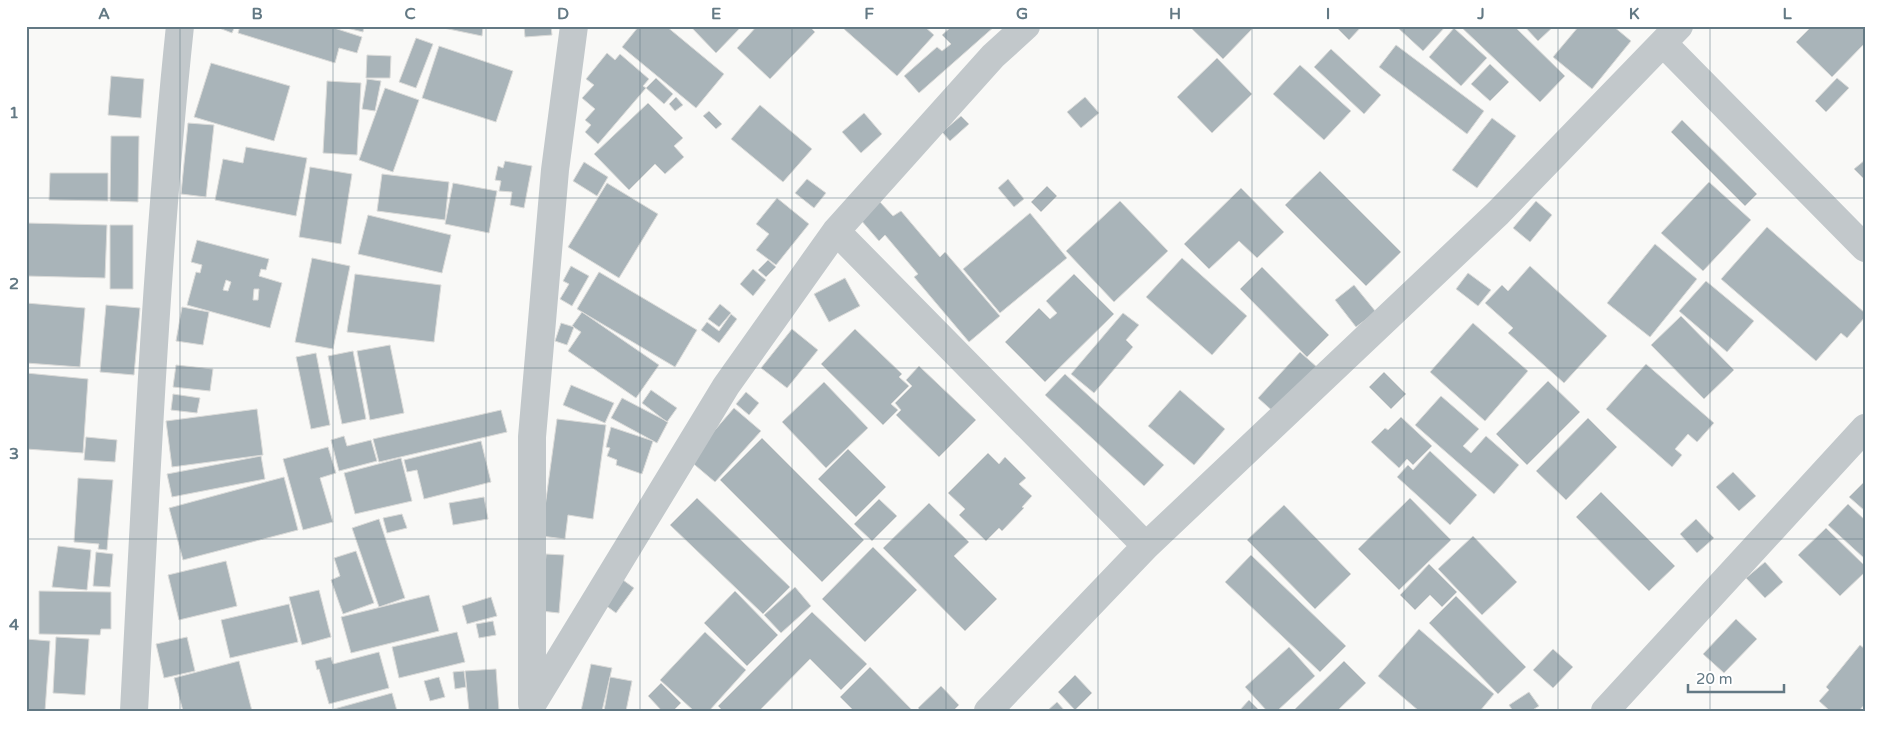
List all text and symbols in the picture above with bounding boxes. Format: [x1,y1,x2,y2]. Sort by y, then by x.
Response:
text: A [98,4,110,24]
text: B [251,4,263,24]
text: C [404,4,416,24]
text: D [557,4,569,24]
text: E [711,4,721,24]
text: F [864,4,874,24]
text: G [1016,4,1028,24]
text: H [1169,4,1181,24]
text: I [1326,4,1330,24]
text: J [1476,4,1485,24]
text: K [1629,4,1640,24]
text: L [1782,4,1792,24]
text: 1 [9,103,19,123]
text: 2 [9,274,19,294]
text: 3 [9,444,19,464]
text: 4 [9,615,19,635]
scale bar [1688,662,1785,694]
text: 20 m [1696,670,1733,688]

